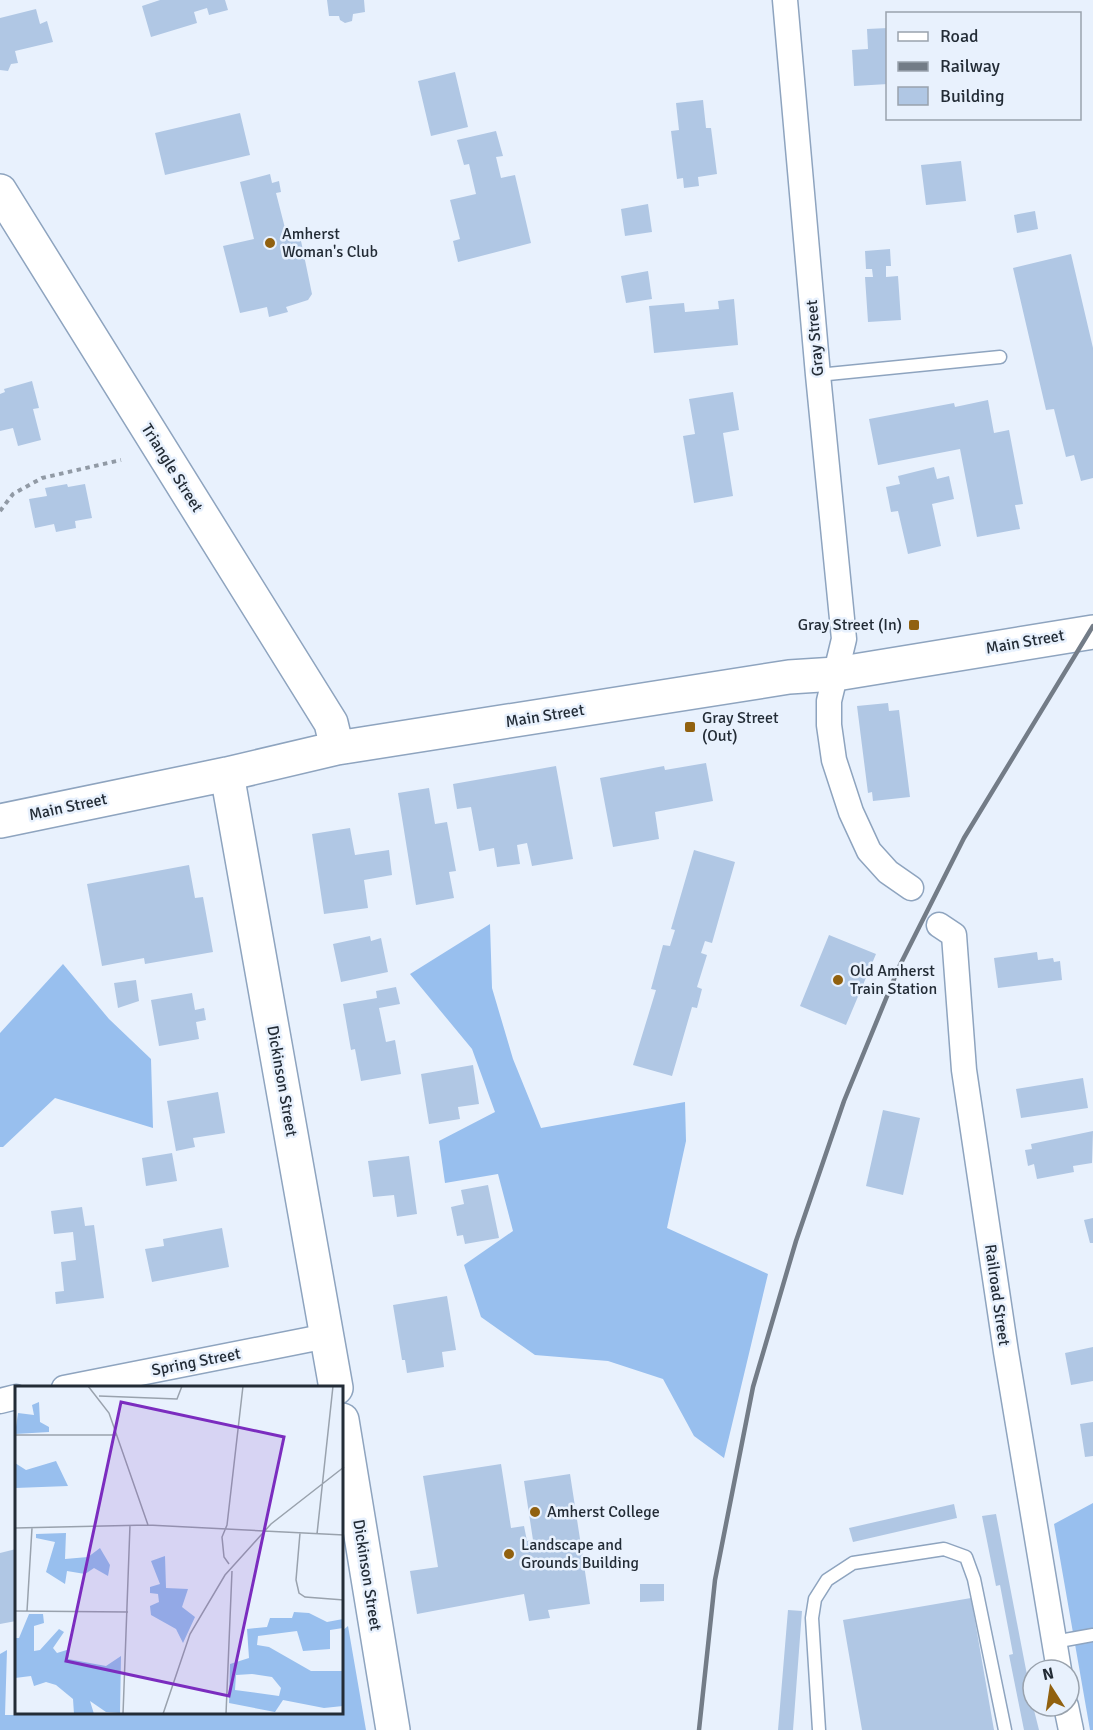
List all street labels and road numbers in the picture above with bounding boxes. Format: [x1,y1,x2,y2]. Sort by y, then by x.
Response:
street label: Gray Street [802,299,828,377]
street label: Triangle Street [137,420,207,516]
street label: Main Street [984,625,1066,659]
street label: Main Street [504,700,586,732]
street label: Main Street [27,789,109,825]
street label: Dickinson Street [262,1024,302,1139]
street label: Railroad Street [980,1243,1014,1347]
street label: Spring Street [150,1343,243,1380]
street label: Dickinson Street [348,1518,386,1633]

